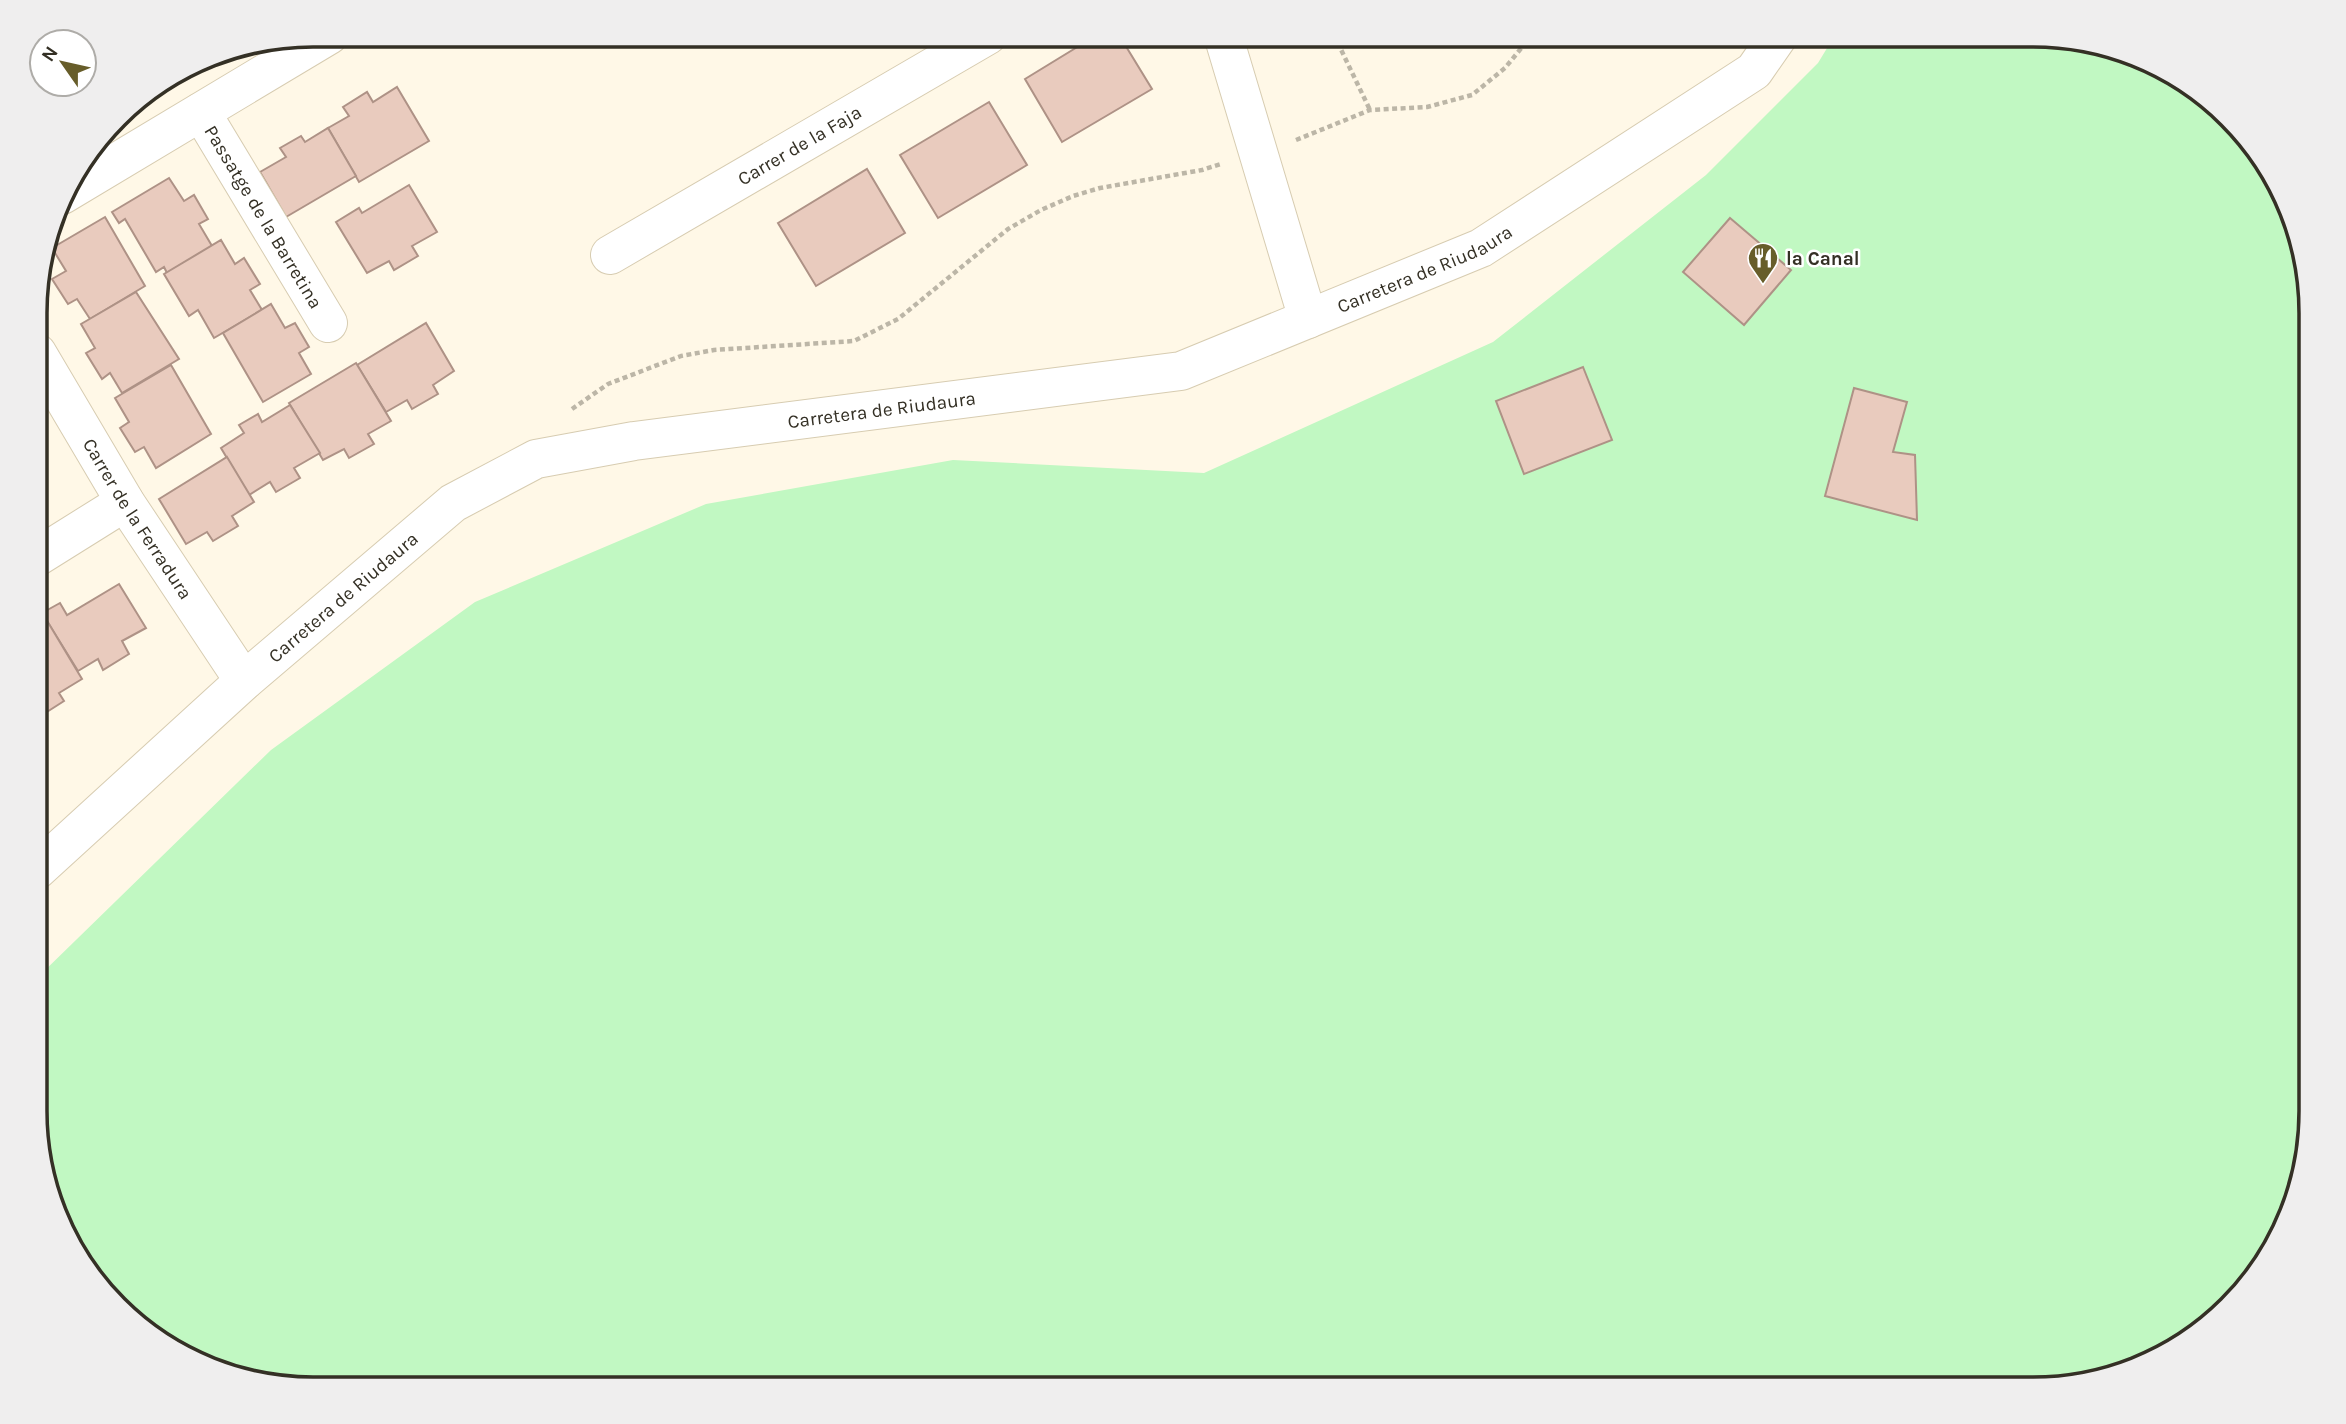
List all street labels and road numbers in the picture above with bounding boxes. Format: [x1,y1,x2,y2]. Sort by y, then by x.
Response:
street label: Carrer de la Faja [734,101,866,190]
street label: Passatge de la Barretina [199,121,327,313]
street label: Carretera de Riudaura [1334,221,1517,318]
street label: Carretera de Riudaura [786,387,977,433]
street label: Carrer de la Ferradura [78,435,197,604]
street label: Carretera de Riudaura [264,528,423,667]

